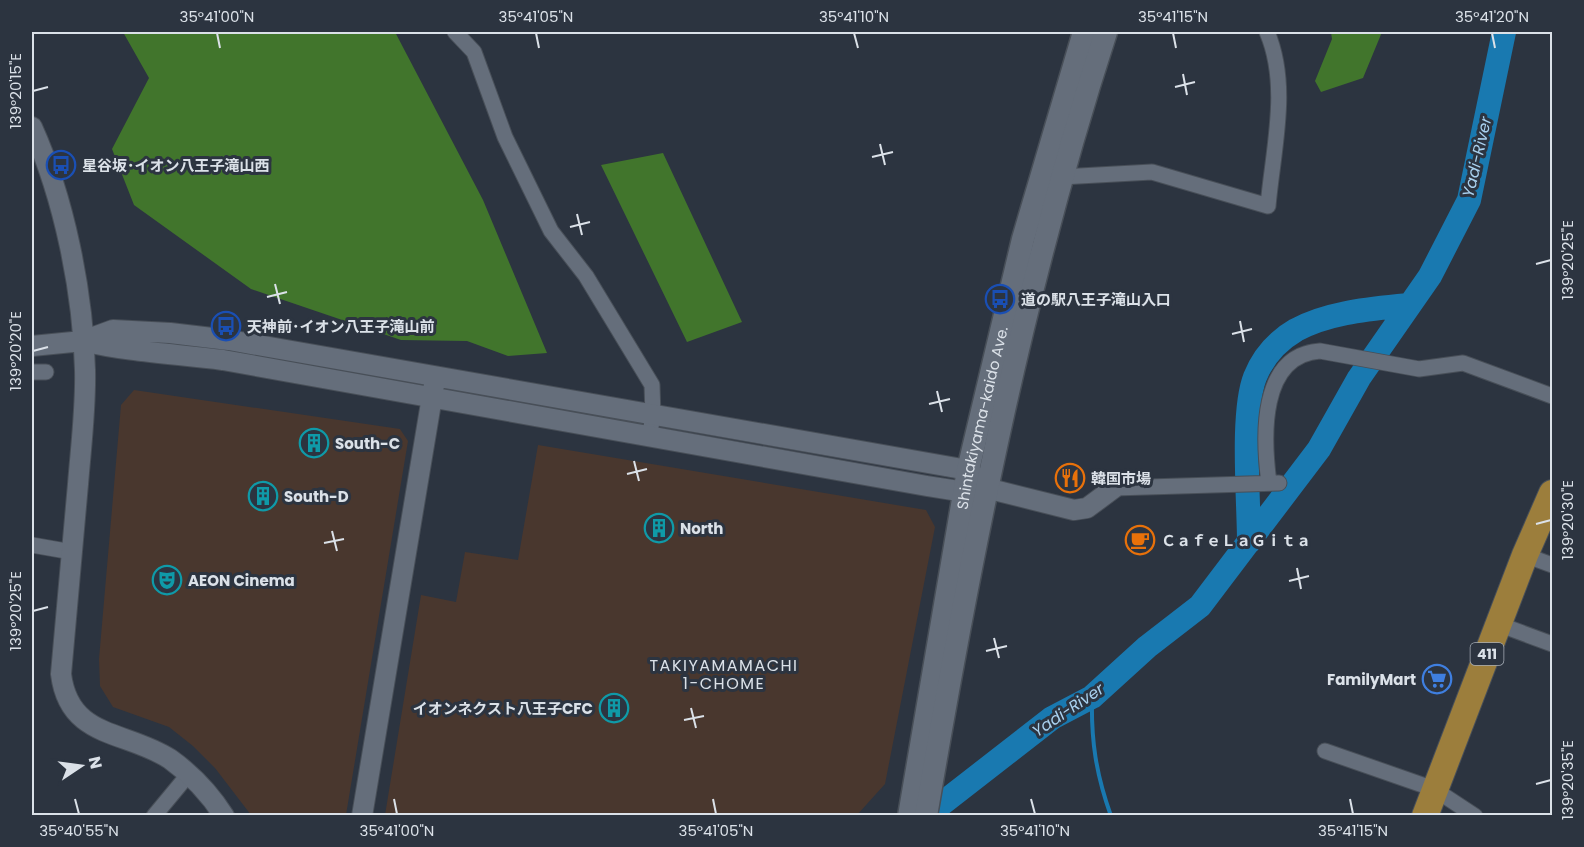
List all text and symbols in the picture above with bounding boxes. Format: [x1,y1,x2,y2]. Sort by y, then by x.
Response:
text: 35°41'00"N [180,6,254,27]
text: 35°41'05"N [499,6,573,27]
text: 35°41'10"N [819,6,889,27]
text: 35°41'15"N [1138,6,1208,27]
text: 35°41'20"N [1455,6,1529,27]
text: 139°20'15"E [5,53,26,129]
water label: Yadi-River [1457,113,1498,200]
bus stop icon: 星谷坂･イオン八王子滝山西 [45,149,77,181]
place label: 星谷坂･イオン八王子滝山西 [82,155,270,176]
text: 139°20'25"E [1557,220,1578,300]
bus stop icon: 道の駅八王子滝山入口 [984,283,1016,315]
place label: 道の駅八王子滝山入口 [1021,289,1171,310]
bus stop icon: 天神前･イオン八王子滝山前 [210,310,242,342]
text: 139°20'20"E [5,311,26,391]
place label: 天神前･イオン八王子滝山前 [247,316,435,337]
street label: Shintakiyama-kaido Ave. [951,324,1012,511]
building icon: South-C [298,427,330,459]
place label: South-C [335,433,400,454]
restaurant icon: 韓国市場 [1054,462,1086,494]
place label: 韓国市場 [1091,468,1151,489]
building icon: South-D [247,480,279,512]
text: 139°20'30"E [1557,480,1578,560]
place label: South-D [284,486,349,507]
building icon: North [643,512,675,544]
place label: North [680,518,723,539]
cafe icon: ＣａｆｅＬａＧｉｔａ [1124,524,1156,556]
place label: ＣａｆｅＬａＧｉｔａ [1161,530,1311,551]
theatre icon: AEON Cinema [151,564,183,596]
place label: AEON Cinema [188,570,295,591]
text: 139°20'25"E [5,571,26,651]
road number: 411 [1470,643,1504,665]
district label: TAKIYAMAMACHI 1-CHOME [649,654,799,695]
supermarket icon: FamilyMart [1421,663,1453,695]
place label: FamilyMart [1327,669,1416,690]
water label: Yadi-River [1027,677,1109,743]
building icon: イオンネクスト八王子CFC [598,692,630,724]
place label: イオンネクスト八王子CFC [413,698,593,719]
north arrow [51,736,111,796]
text: 139°20'35"E [1557,740,1578,820]
text: N [83,754,108,771]
text: 35°40'55"N [39,820,119,841]
text: 35°41'00"N [360,820,434,841]
text: 35°41'05"N [679,820,753,841]
text: 35°41'10"N [1000,820,1070,841]
text: 35°41'15"N [1318,820,1388,841]

